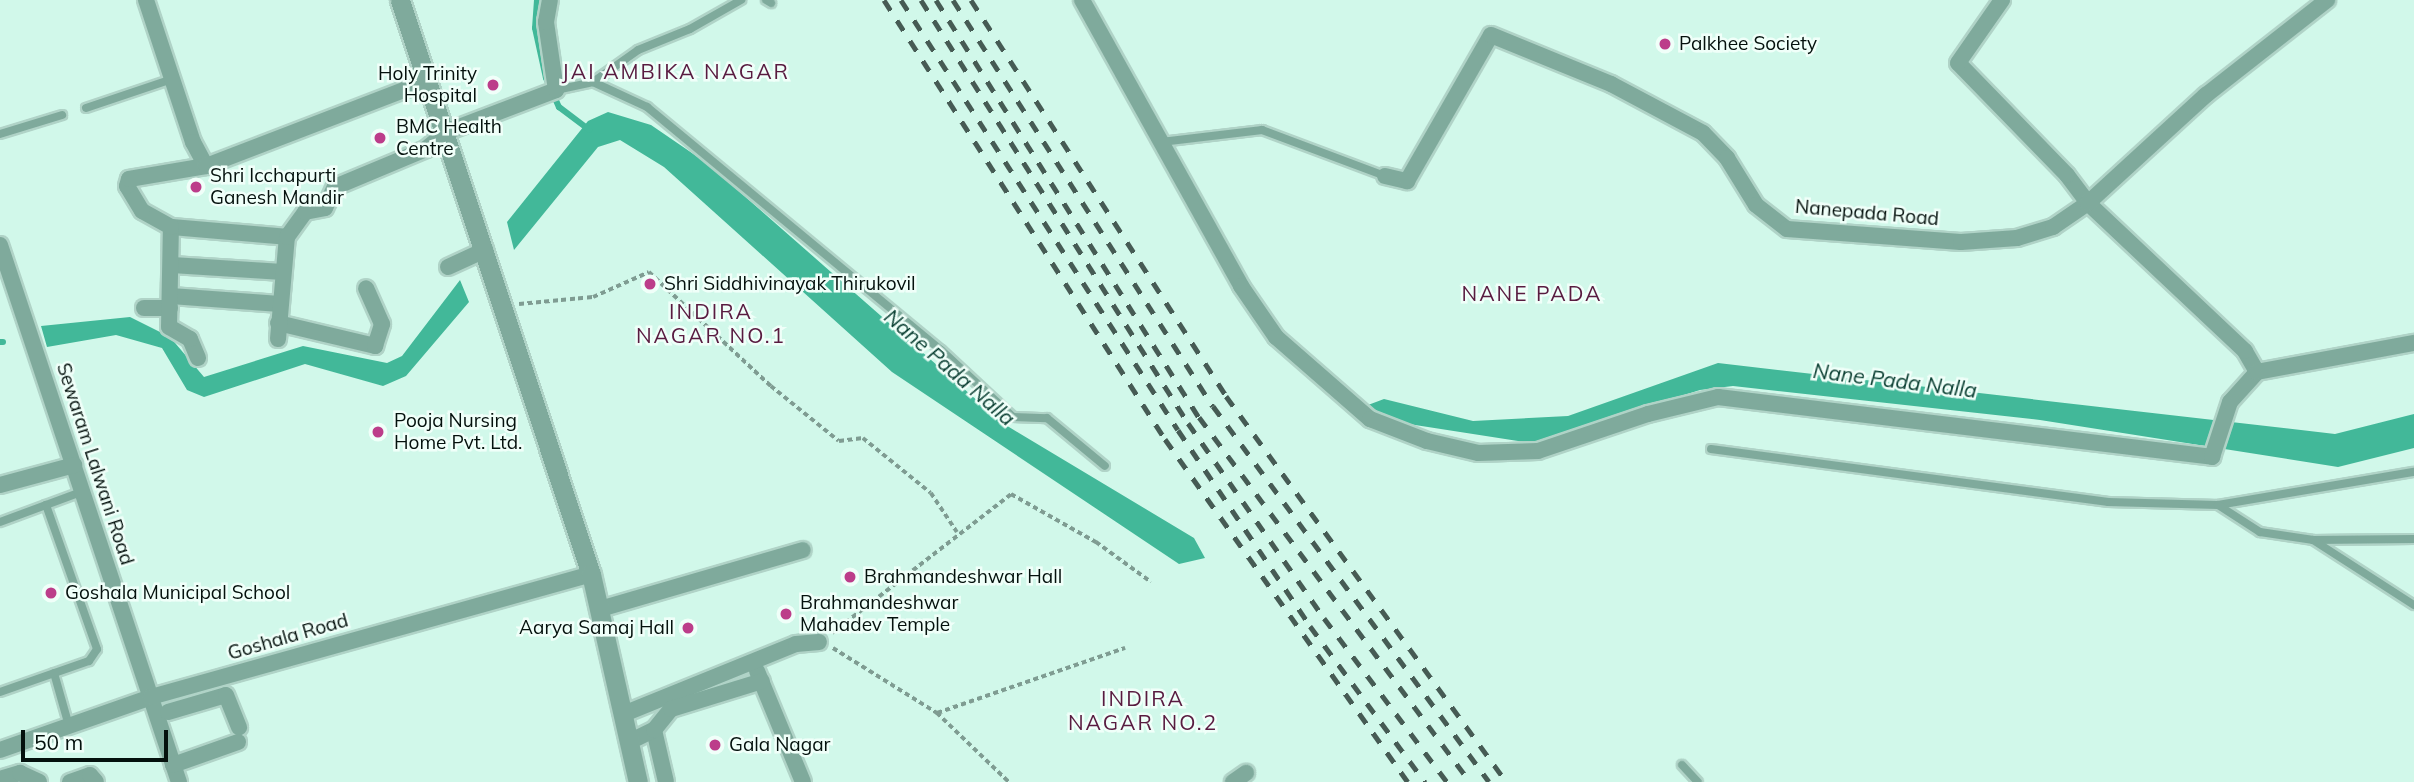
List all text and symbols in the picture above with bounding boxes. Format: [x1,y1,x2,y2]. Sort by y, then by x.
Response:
place label: Palkhee Society [1679,33,1817,55]
marker: Palkhee Society [1657,36,1673,52]
district label: JAI AMBIKA NAGAR [564,58,788,84]
place label: Holy Trinity Hospital [378,63,477,107]
marker: Holy Trinity Hospital [483,75,503,95]
place label: BMC Health Centre [396,116,502,160]
marker: BMC Health Centre [370,128,390,148]
place label: Shri Icchapurti Ganesh Mandir [210,165,344,209]
marker: Shri Icchapurti Ganesh Mandir [188,179,204,195]
street label: Nanepada Road [1794,195,1940,231]
place label: Shri Siddhivinayak Thirukovil [664,273,916,295]
marker: Shri Siddhivinayak Thirukovil [642,276,658,292]
district label: NANE PADA [1463,280,1601,306]
district label: INDIRA NAGAR NO.1 [637,298,785,348]
water label: Nane Pada Nalla [880,303,1020,431]
water label: Nane Pada Nalla [1812,357,1978,403]
street label: Sewaram Lalwani Road [52,360,138,568]
place label: Pooja Nursing Home Pvt. Ltd. [394,410,522,454]
marker: Pooja Nursing Home Pvt. Ltd. [368,422,388,442]
place label: Brahmandeshwar Hall [864,566,1062,588]
marker: Brahmandeshwar Hall [842,569,858,585]
place label: Goshala Municipal School [65,582,290,604]
marker: Goshala Municipal School [43,585,59,601]
place label: Brahmandeshwar Mahadev Temple [800,592,958,636]
marker: Brahmandeshwar Mahadev Temple [778,606,794,622]
street label: Goshala Road [225,609,351,665]
place label: Aarya Samaj Hall [519,617,674,639]
marker: Aarya Samaj Hall [680,620,696,636]
district label: INDIRA NAGAR NO.2 [1069,685,1217,735]
scale bar [24,716,172,760]
text: 50 m [34,729,83,755]
place label: Gala Nagar [729,734,831,756]
marker: Gala Nagar [707,737,723,753]

